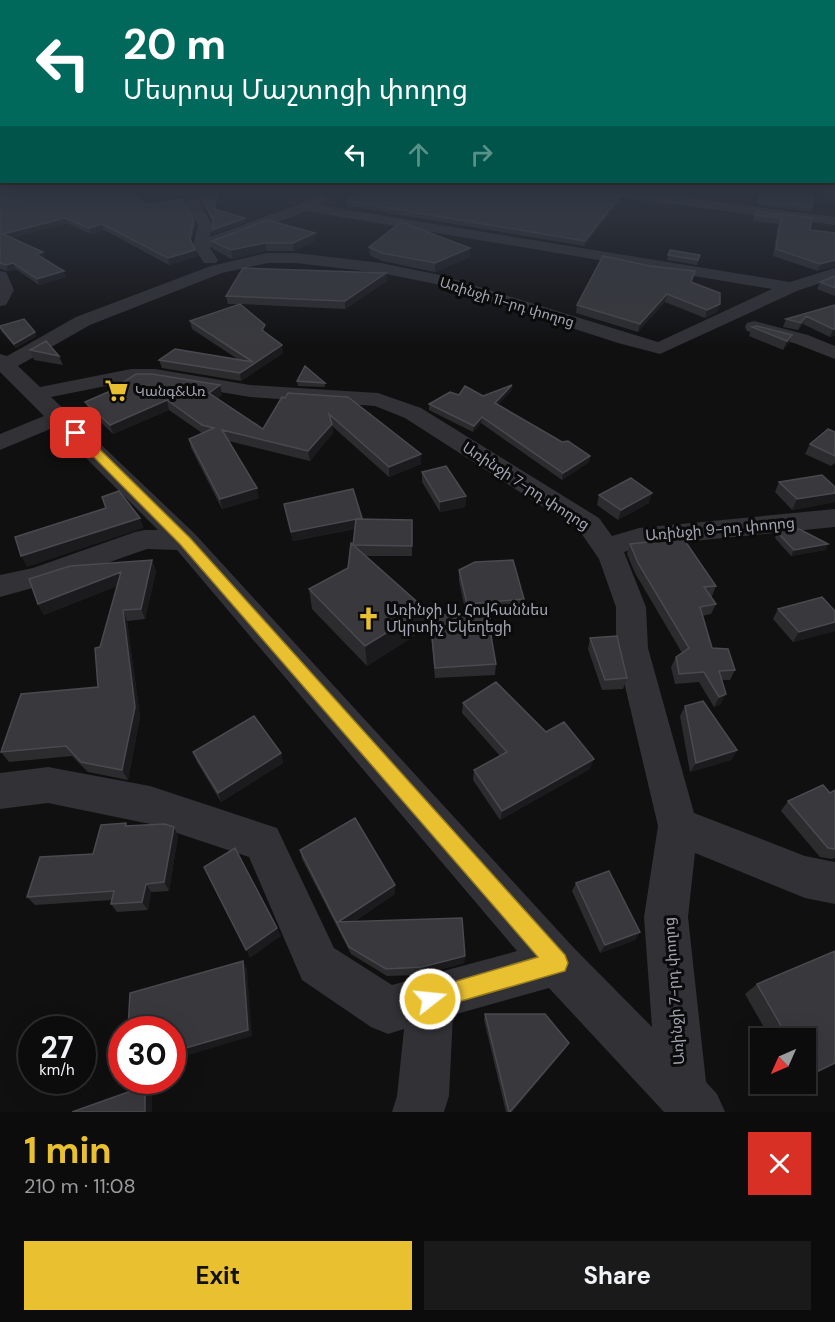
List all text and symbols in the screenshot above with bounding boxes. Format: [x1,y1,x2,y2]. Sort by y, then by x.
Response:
text: 20 m [123,17,226,72]
icon: left [24,24,102,102]
text: Մեսրոպ Մաշտոցի փողոց [123,72,468,107]
icon: left [339,138,372,171]
icon: ahead [402,138,435,171]
icon: right [465,138,498,171]
street label: Առինջի 11-րդ փողոց [437,273,577,331]
supermarket icon: Կանգ&Առ [104,378,130,404]
place label: Կանգ&Առ [135,382,206,400]
pin [50,407,101,458]
icon: arrive [59,416,92,449]
street label: Առինջի 7-րդ փողոց [458,437,594,535]
street label: Առինջի 9-րդ փողոց [644,513,796,545]
place label: Առինջի Ս. Հովհաննես Մկրտիչ Եկեղեցի [386,600,548,637]
church icon: Առինջի Ս. Հովհաննես Մկրտիչ Եկեղեցի [355,606,381,632]
street label: Առինջի 7-րդ փողոց [659,916,689,1066]
position arrow [398,967,462,1031]
speed limit sign: 30 [108,1016,186,1094]
text: 27 [40,1028,74,1067]
north arrow [750,1028,816,1094]
map controls [750,1028,816,1094]
text: km/h [39,1060,75,1080]
text: 1 min [24,1127,112,1174]
button: close [748,1132,811,1195]
text: 210 m · 11:08 [24,1173,136,1199]
button: Exit [24,1241,412,1310]
button: Share [424,1241,811,1310]

